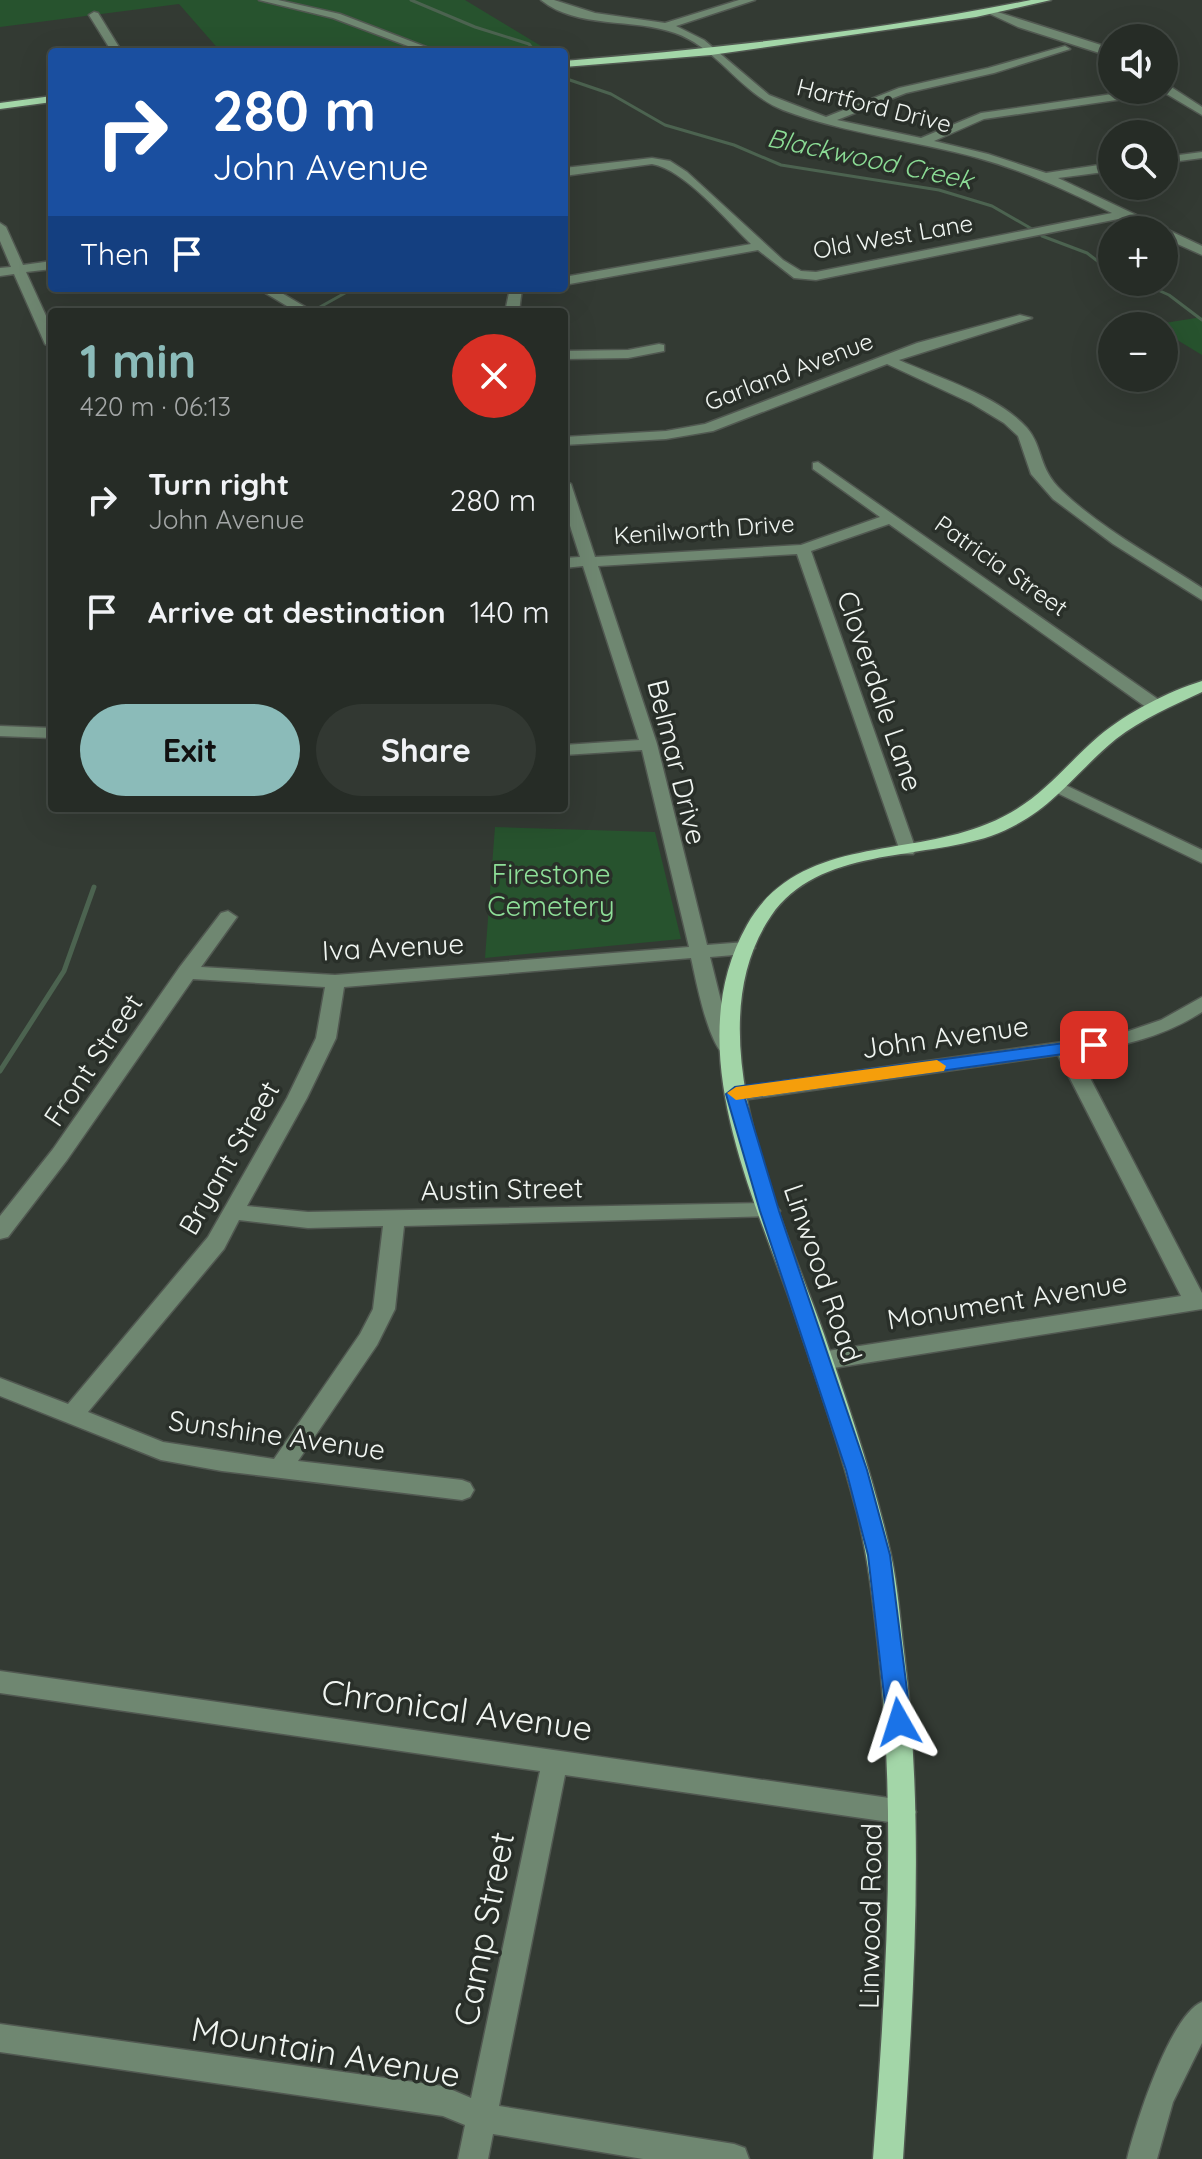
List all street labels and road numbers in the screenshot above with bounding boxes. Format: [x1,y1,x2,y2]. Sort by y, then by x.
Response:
street label: Hartford Drive [794,71,955,139]
street label: Old West Lane [811,207,975,265]
street label: Garland Avenue [700,325,877,417]
street label: Kenilworth Drive [612,508,795,550]
street label: Patricia Street [929,508,1074,622]
street label: Cloverdale Lane [830,586,931,795]
street label: Belmar Drive [640,676,715,848]
street label: Iva Avenue [321,925,465,968]
street label: Front Street [35,987,150,1133]
street label: John Avenue [859,1007,1031,1066]
street label: Bryant Street [170,1075,287,1241]
street label: Austin Street [420,1170,584,1207]
street label: Linwood Road [777,1179,870,1366]
street label: Monument Avenue [884,1264,1129,1337]
street label: Sunshine Avenue [167,1402,388,1467]
street label: Chronical Avenue [319,1669,595,1750]
street label: Linwood Road [850,1823,889,2009]
street label: Camp Street [444,1828,523,2030]
street label: Mountain Avenue [188,2007,464,2096]

